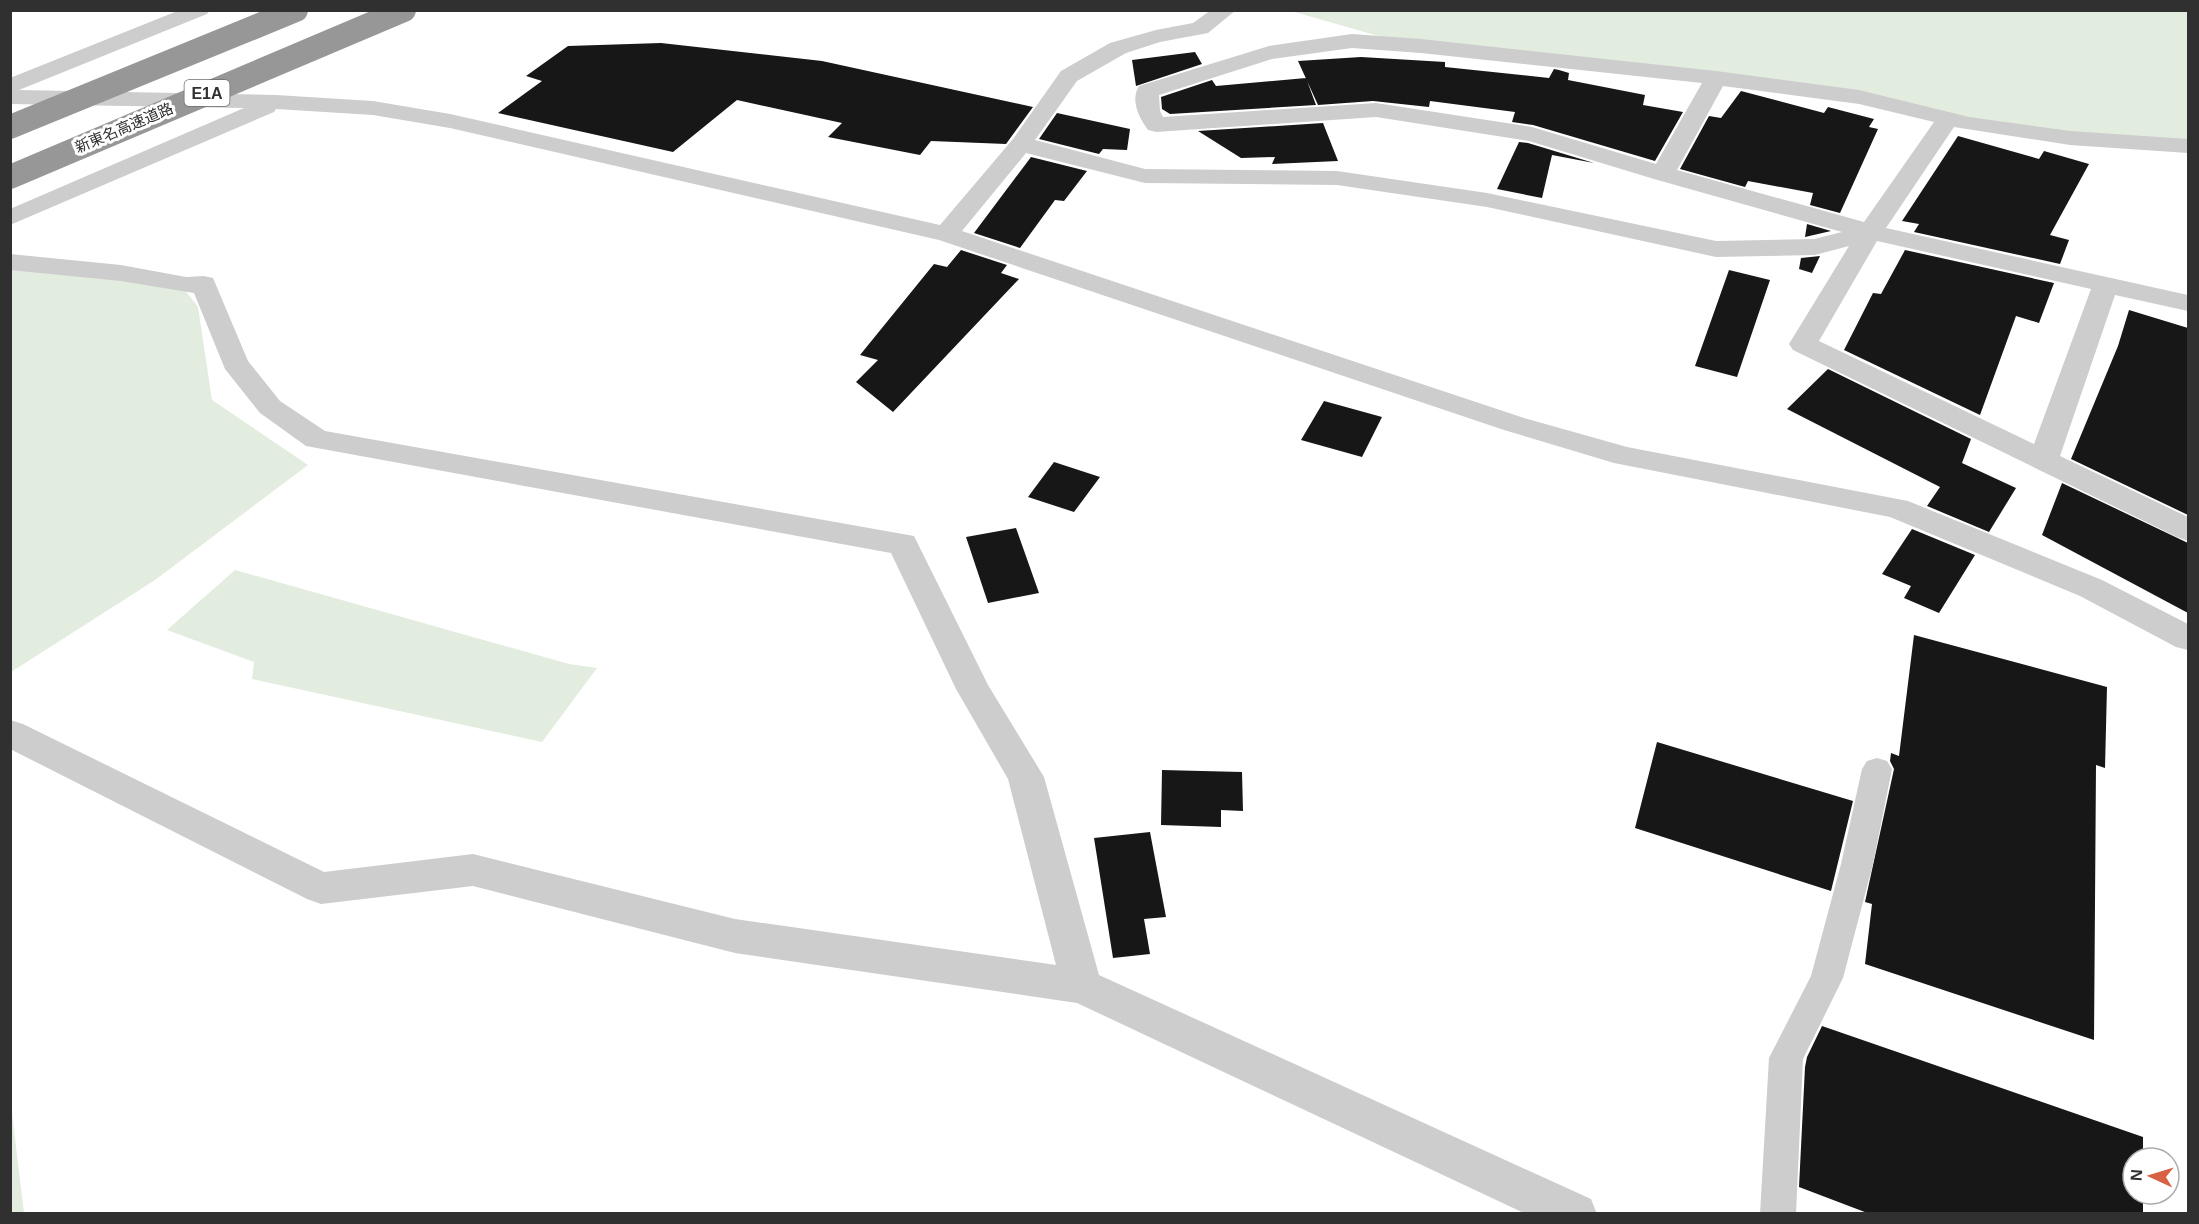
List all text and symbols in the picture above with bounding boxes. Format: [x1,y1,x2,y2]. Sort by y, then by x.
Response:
road number: E1A [184,80,230,106]
street label: 新東名高速道路 [72,99,175,156]
north arrow [2121,1146,2181,1206]
text: N [2128,1169,2145,1181]

